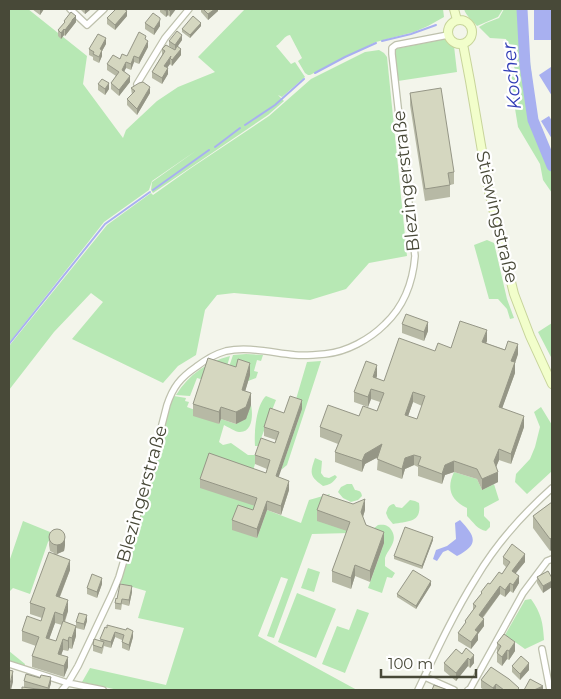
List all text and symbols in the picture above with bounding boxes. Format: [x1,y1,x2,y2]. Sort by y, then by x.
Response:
water label: Kocher [497,41,526,111]
street label: Blezingerstraße [388,109,424,253]
street label: Stiewingstraße [471,149,523,285]
street label: Blezingerstraße [112,423,172,565]
scale bar [381,646,476,678]
text: 100 m [388,654,433,673]

